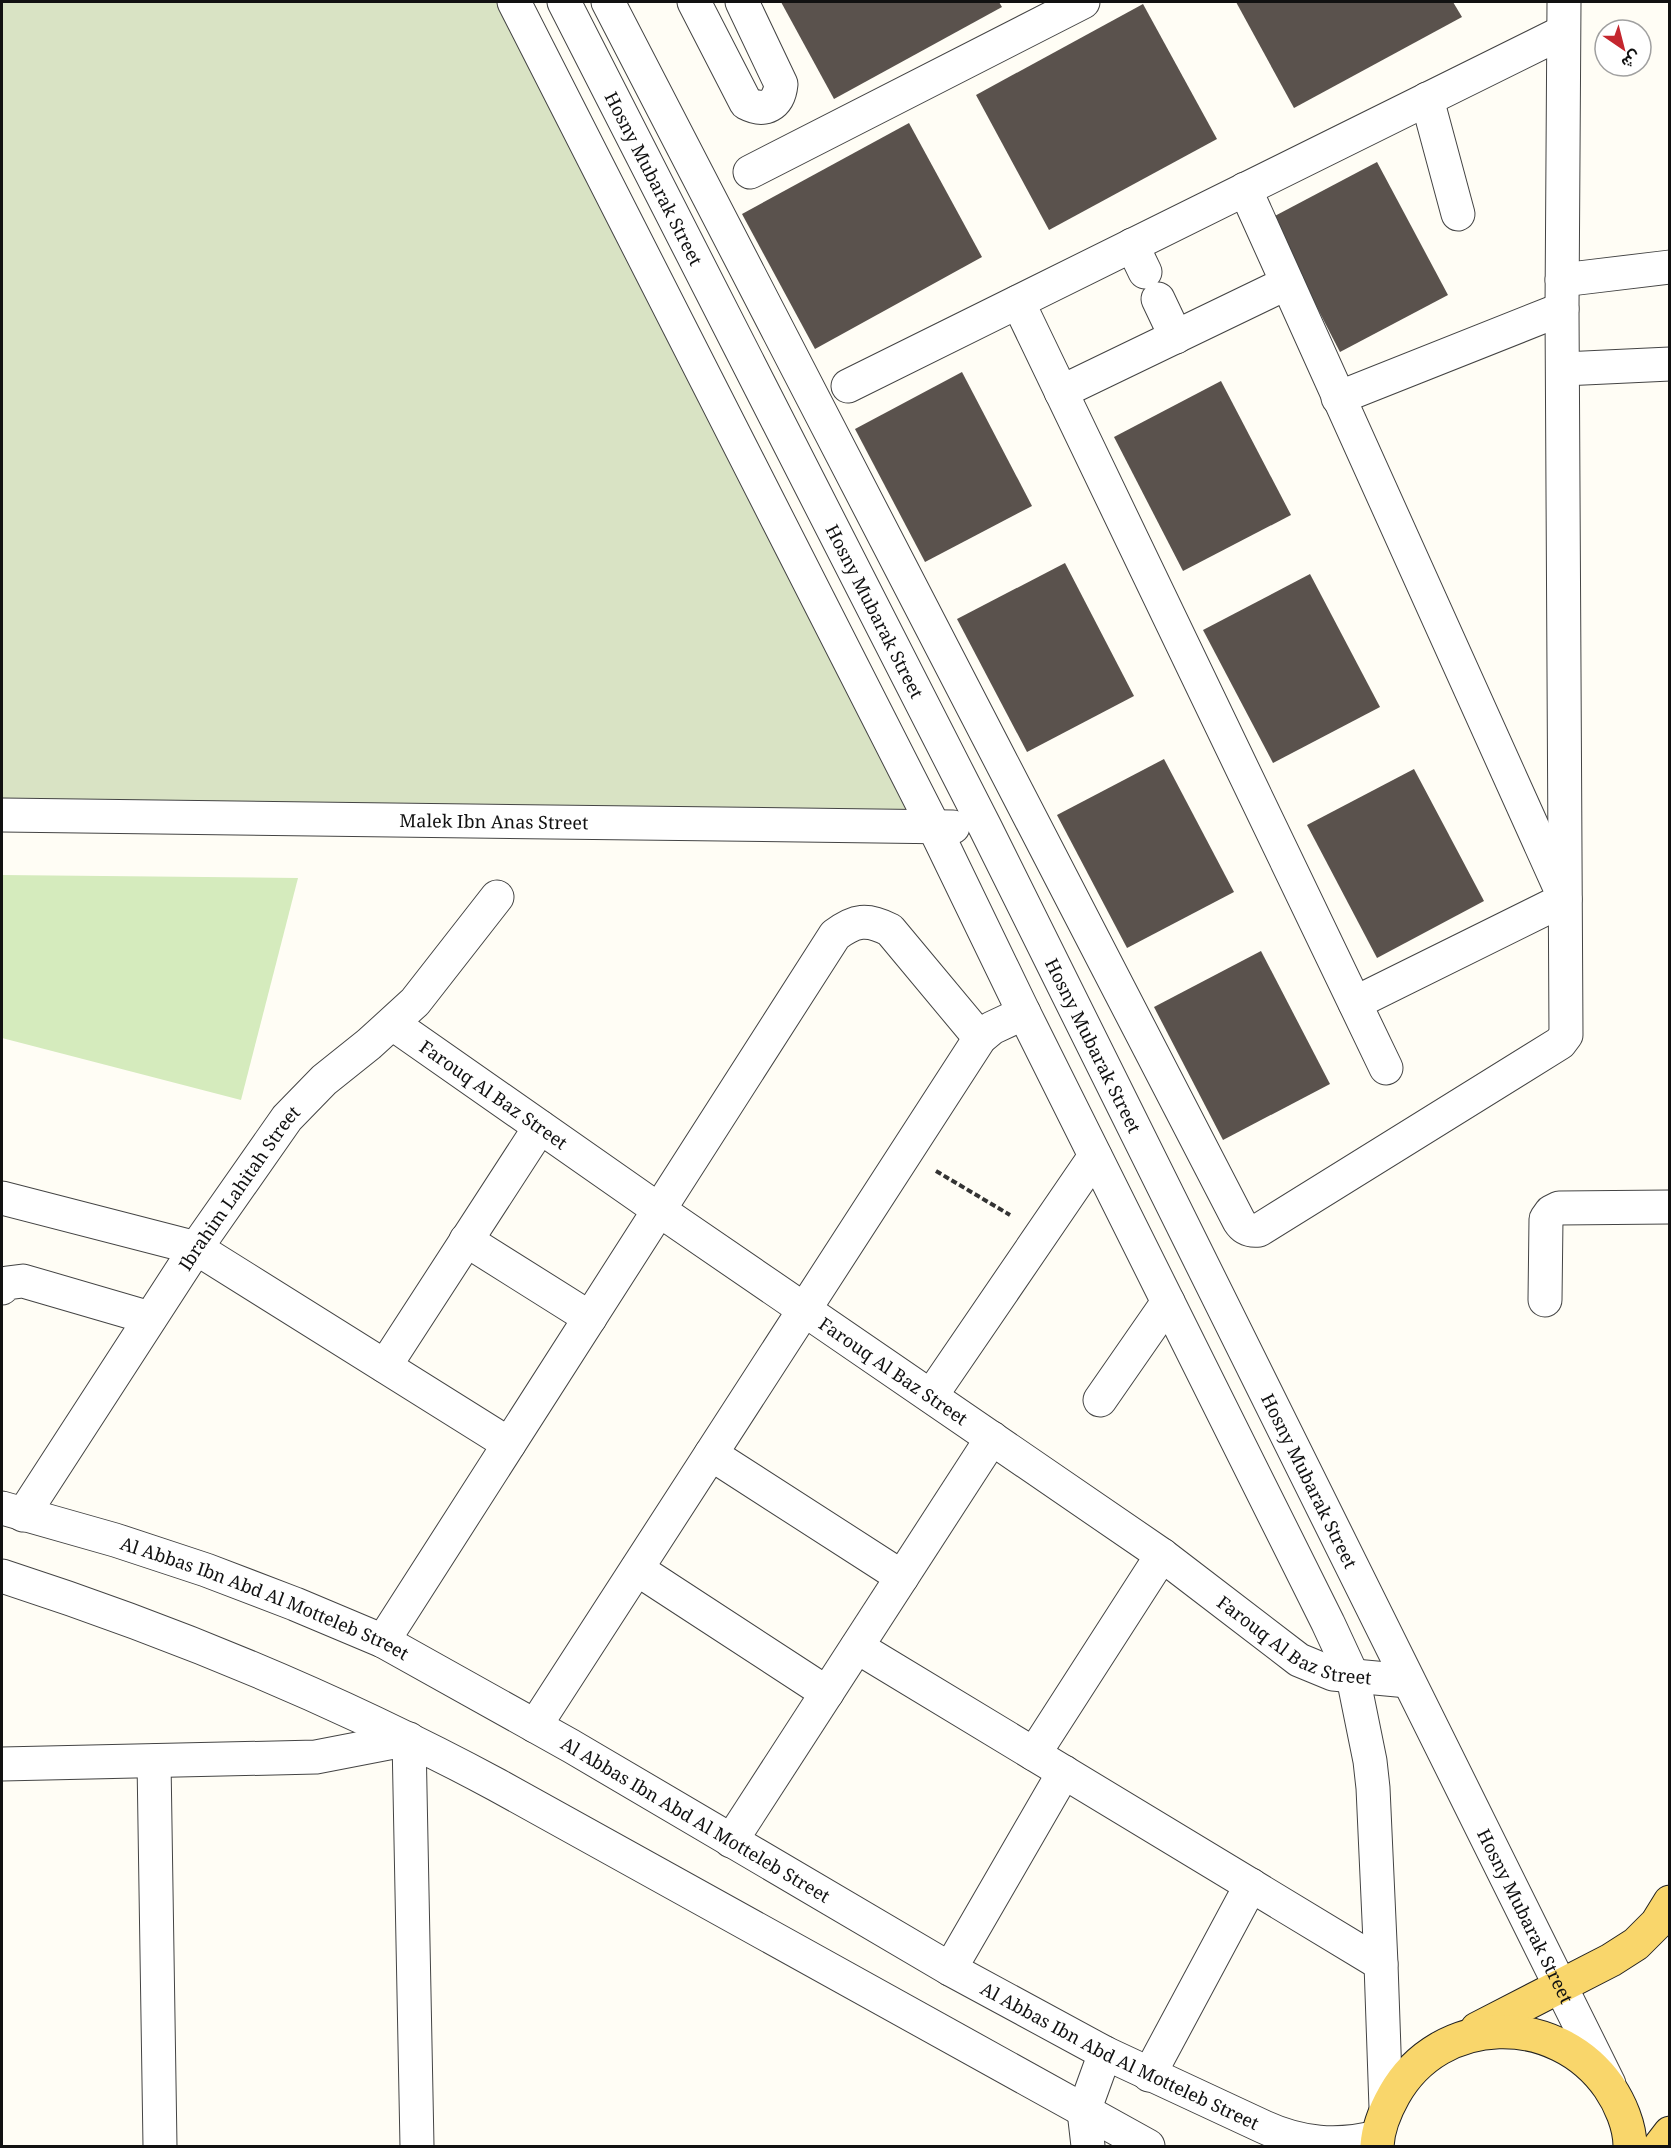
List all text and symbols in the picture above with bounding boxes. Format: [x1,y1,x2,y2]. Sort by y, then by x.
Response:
north arrow [1593,18,1653,78]
text: ش [1617,46,1646,75]
street label: Hosny Mubarak Street [600,87,708,269]
street label: Hosny Mubarak Street [821,520,929,702]
street label: Malek Ibn Anas Street [399,808,589,834]
street label: Hosny Mubarak Street [1040,954,1147,1137]
street label: Farouq Al Baz Street [415,1034,572,1155]
street label: Ibrahim Lahitah Street [173,1100,305,1275]
street label: Farouq Al Baz Street [815,1311,973,1430]
street label: Hosny Mubarak Street [1256,1389,1363,1572]
street label: Al Abbas Ibn Abd Al Motteleb Street [117,1531,413,1665]
street label: Farouq Al Baz Street [1213,1590,1373,1690]
street label: Al Abbas Ibn Abd Al Motteleb Street [557,1731,835,1908]
street label: Hosny Mubarak Street [1472,1825,1579,2007]
street label: Al Abbas Ibn Abd Al Motteleb Street [977,1976,1263,2135]

